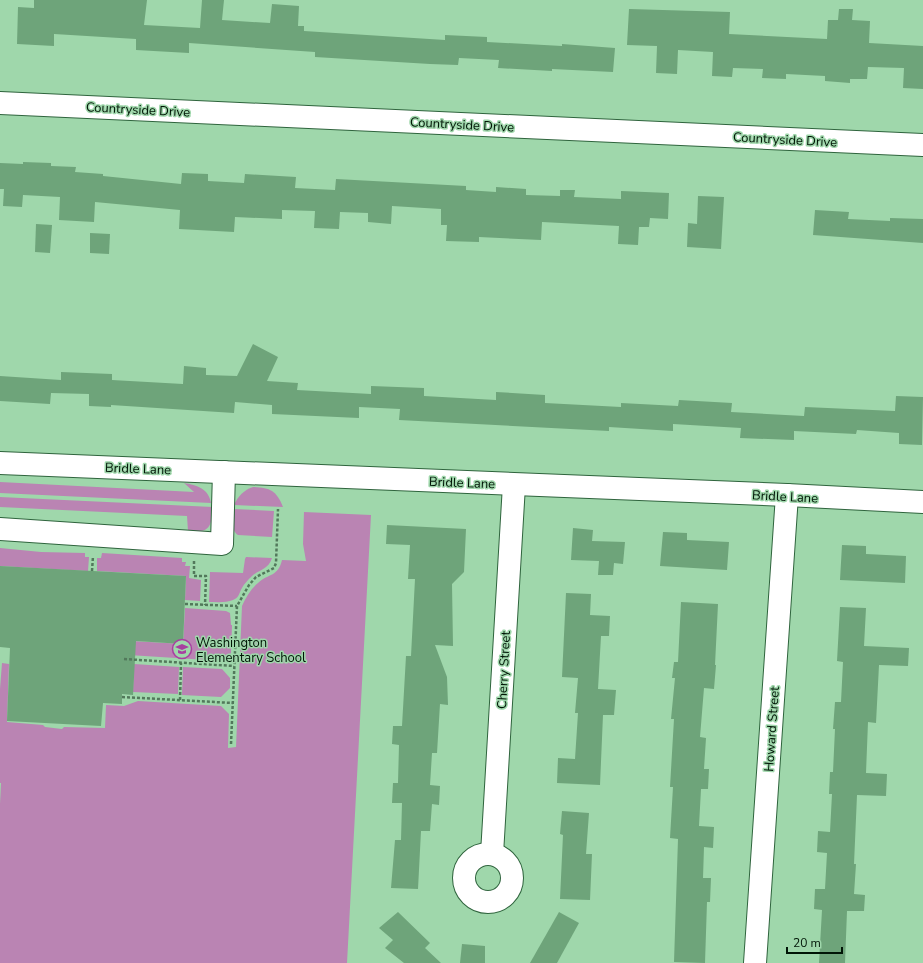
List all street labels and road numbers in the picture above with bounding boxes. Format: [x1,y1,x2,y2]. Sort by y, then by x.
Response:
street label: Countryside Drive [85,98,191,122]
street label: Countryside Drive [409,113,515,137]
street label: Countryside Drive [732,128,838,152]
street label: Bridle Lane [105,459,172,479]
street label: Bridle Lane [429,473,496,493]
street label: Bridle Lane [751,486,819,508]
street label: Cherry Street [493,630,515,710]
street label: Howard Street [760,685,784,772]

